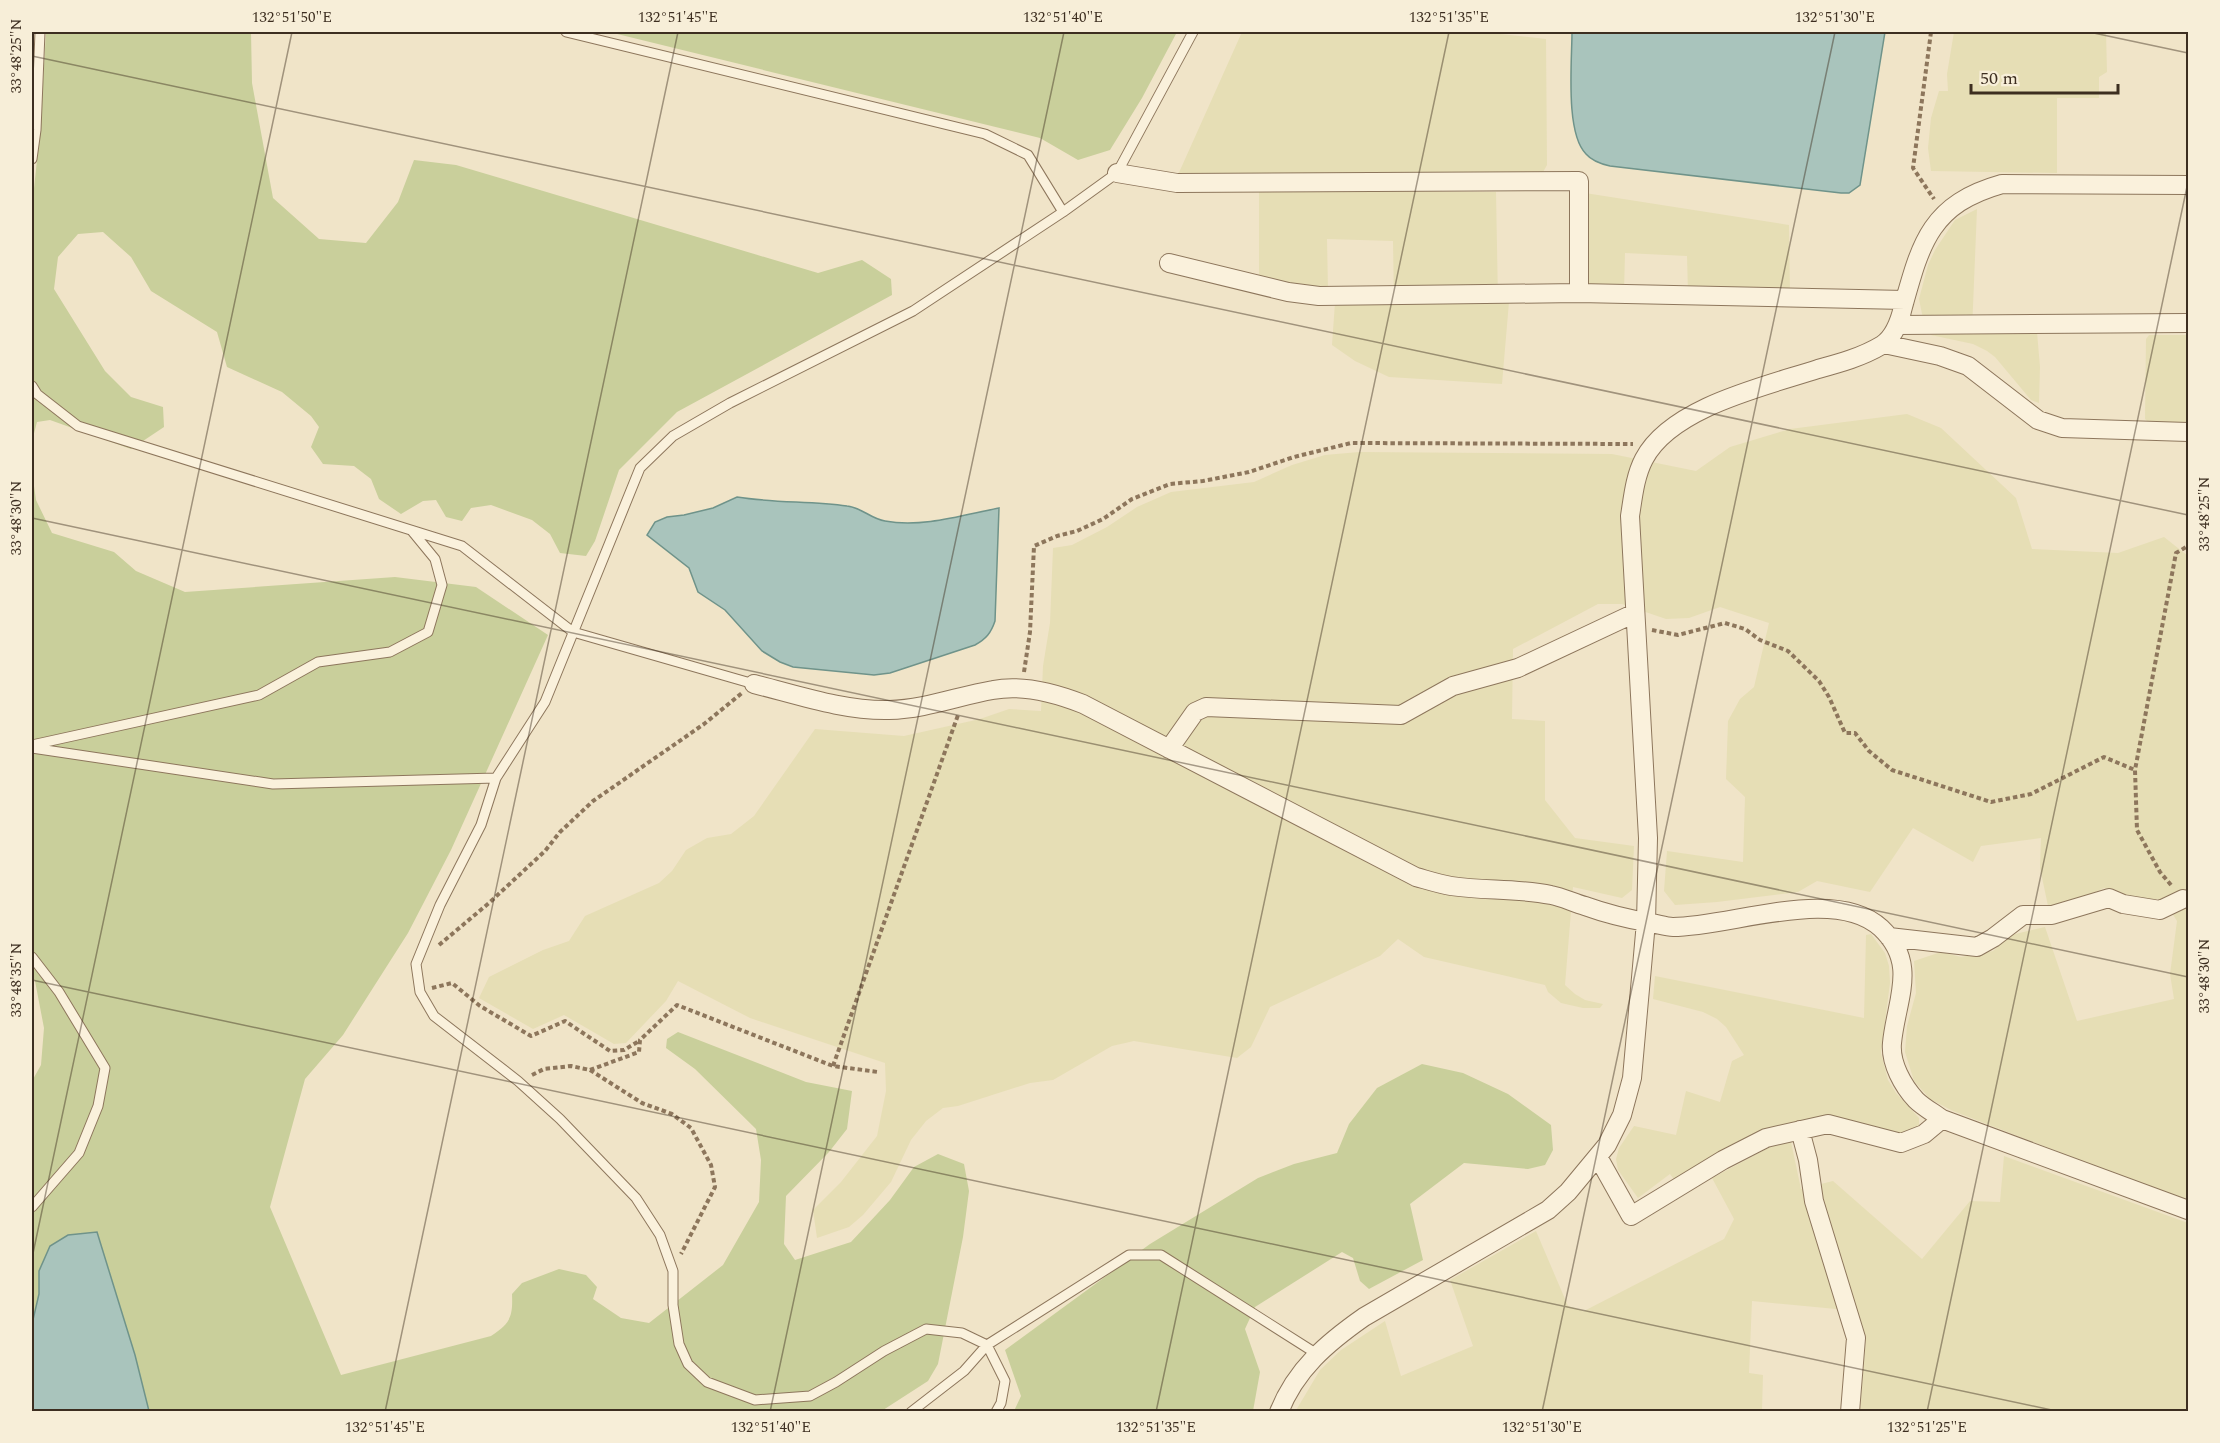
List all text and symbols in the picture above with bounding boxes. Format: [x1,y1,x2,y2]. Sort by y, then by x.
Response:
text: 132°51'50"E [252,6,332,29]
text: 132°51'45"E [638,6,718,29]
text: 132°51'40"E [1023,6,1103,29]
text: 132°51'35"E [1409,6,1489,29]
text: 132°51'30"E [1795,6,1875,29]
text: 33°48'25"N [5,18,28,94]
scale bar [1971,57,2118,95]
text: 50 m [1980,65,2018,92]
text: 33°48'25"N [2193,476,2216,552]
text: 33°48'30"N [5,480,28,556]
text: 33°48'30"N [2193,938,2216,1014]
text: 33°48'35"N [5,942,28,1018]
text: 132°51'45"E [345,1416,425,1439]
text: 132°51'40"E [731,1416,811,1439]
text: 132°51'35"E [1116,1416,1196,1439]
text: 132°51'30"E [1502,1416,1582,1439]
text: 132°51'25"E [1887,1416,1967,1439]

